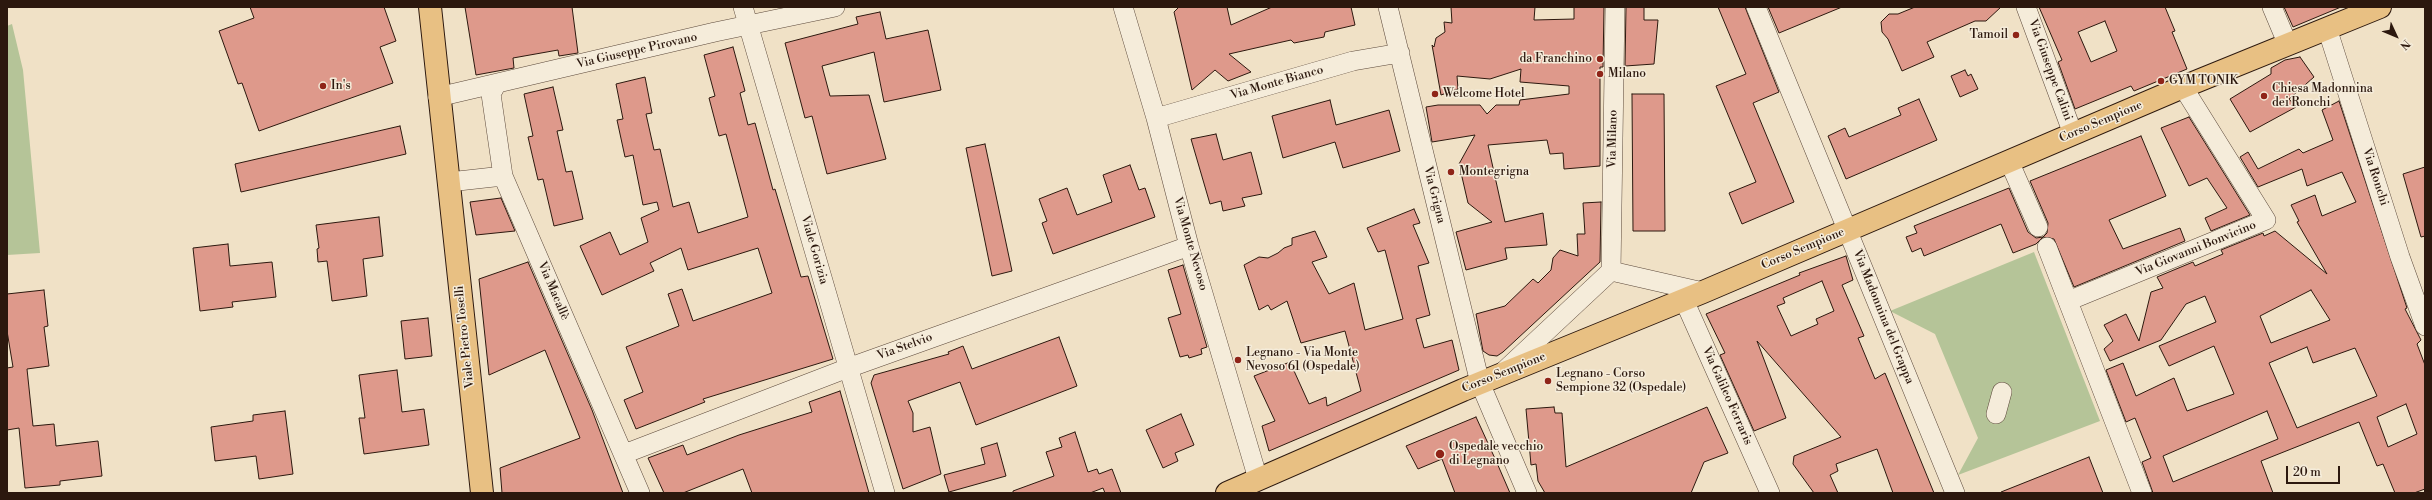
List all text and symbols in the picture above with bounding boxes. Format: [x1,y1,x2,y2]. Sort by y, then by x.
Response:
north arrow [2376,16,2416,56]
street label: Via Giuseppe Calini [2025,17,2075,123]
place label: Tamoil [1969,28,2008,42]
street label: Via Giuseppe Pirovano [575,30,699,72]
marker: Tamoil [2011,30,2021,40]
text: N [2397,36,2413,52]
place label: da Franchino [1520,52,1592,66]
marker: da Franchino [1595,54,1605,64]
street label: Via Monte Bianco [1229,63,1325,103]
place label: Milano [1608,67,1646,81]
marker: Milano [1595,69,1605,79]
place label: GYM TONIK [2169,74,2238,88]
marker: GYM TONIK [2156,76,2166,86]
place label: In's [331,79,351,93]
marker: In's [318,81,328,91]
place label: Chiesa Madonnina dei Ronchi [2272,82,2373,110]
place label: Welcome Hotel [1443,87,1525,101]
marker: Welcome Hotel [1430,89,1440,99]
marker: Chiesa Madonnina dei Ronchi [2259,91,2269,101]
street label: Corso Sempione [2057,98,2145,146]
street label: Via Milano [1605,110,1621,168]
street label: Via Ronchi [2359,146,2391,208]
street label: Via Grigna [1420,165,1448,225]
place label: Montegrigna [1459,165,1529,179]
marker: Montegrigna [1446,167,1456,177]
street label: Via Monte Nevoso [1170,195,1210,293]
street label: Viale Gorizia [797,214,831,286]
street label: Via Giovanni Bonvicino [2134,218,2258,280]
street label: Corso Sempione [1759,225,1847,273]
street label: Via Madonnina del Grappa [1849,248,1917,386]
street label: Via Macallè [534,259,572,323]
street label: Viale Pietro Toselli [452,285,478,389]
street label: Via Stelvio [875,330,935,364]
street label: Via Galileo Ferraris [1699,345,1755,447]
place label: Legnano - Via Monte Nevoso 61 (Ospedale) [1246,346,1360,374]
street label: Corso Sempione [1460,350,1548,396]
marker: Legnano - Via Monte Nevoso 61 (Ospedale) [1233,355,1243,365]
place label: Legnano - Corso Sempione 32 (Ospedale) [1556,367,1686,395]
marker: Legnano - Corso Sempione 32 (Ospedale) [1543,376,1553,386]
place label: Ospedale vecchio di Legnano [1449,440,1543,468]
marker: Ospedale vecchio di Legnano [1434,448,1446,460]
scale bar [2288,458,2342,484]
text: 20 m [2293,465,2321,480]

